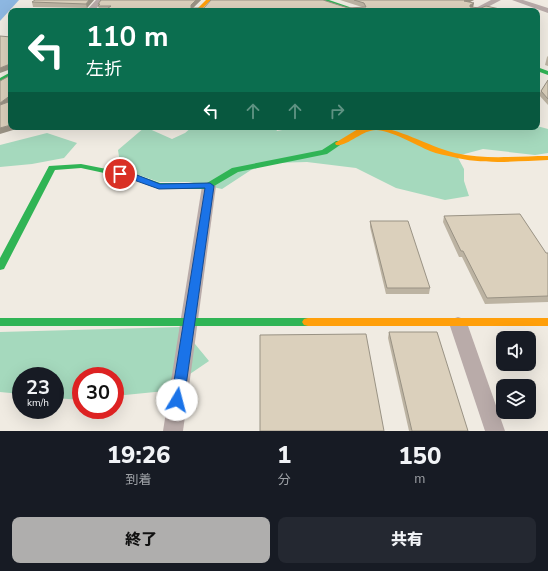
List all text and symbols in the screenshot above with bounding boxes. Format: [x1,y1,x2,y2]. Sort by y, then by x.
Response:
text: 110 m [86,18,169,56]
icon: left [20,24,72,76]
text: 左折 [86,57,122,81]
icon: left [200,100,222,122]
icon: ahead [242,100,264,122]
icon: ahead [284,100,306,122]
icon: right [326,100,348,122]
pin [103,157,137,191]
icon: arrive [109,163,131,185]
map controls [496,331,536,419]
button: sound [496,331,536,371]
speed limit sign: 30 [72,367,124,419]
text: 23 [26,374,50,401]
position arrow [156,379,198,421]
button: layers [496,379,536,419]
text: km/h [27,396,49,410]
text: 19:26 [107,439,170,471]
text: 1 [277,439,292,471]
text: 150 [398,440,441,472]
text: m [414,470,425,488]
text: 到着 [126,471,152,489]
text: 分 [278,471,291,489]
button: 終了 [12,517,270,563]
button: 共有 [278,517,536,563]

